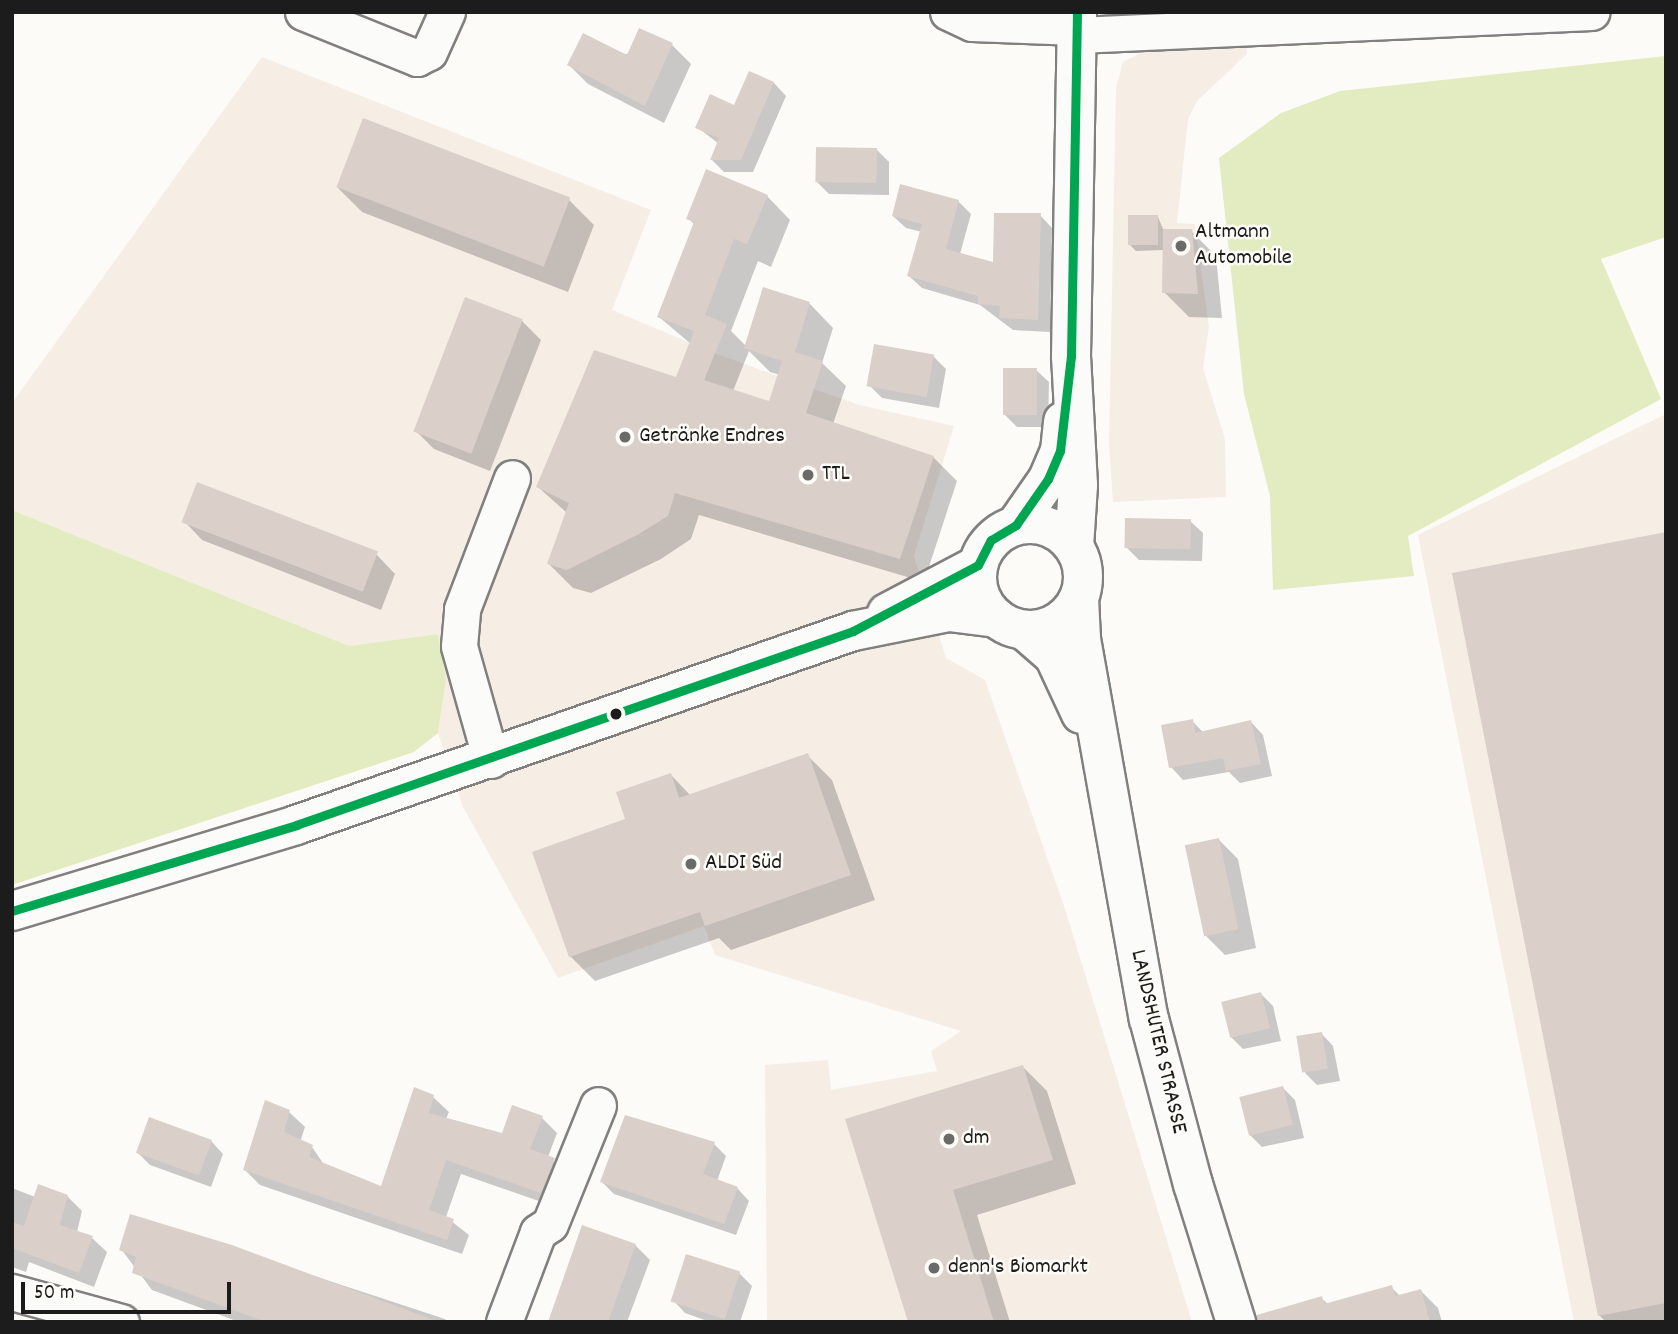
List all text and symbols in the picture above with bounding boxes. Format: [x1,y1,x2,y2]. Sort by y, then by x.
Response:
place label: Altmann Automobile [1195,219,1292,273]
marker: Altmann Automobile [1173,238,1189,254]
place label: Getränke Endres [639,423,785,451]
marker: Getränke Endres [617,429,633,445]
place label: TTL [822,461,850,489]
marker: TTL [800,467,816,483]
unlabelled marker [609,707,623,721]
place label: ALDI Süd [705,850,782,878]
marker: ALDI Süd [683,856,699,872]
street label: LANDSHUTER STRASSE [1122,947,1192,1137]
place label: dm [963,1125,990,1153]
marker: dm [941,1131,957,1147]
place label: denn's Biomarkt [948,1254,1088,1282]
marker: denn's Biomarkt [926,1260,942,1276]
scale bar [24,1268,234,1312]
text: 50 m [34,1279,74,1309]

